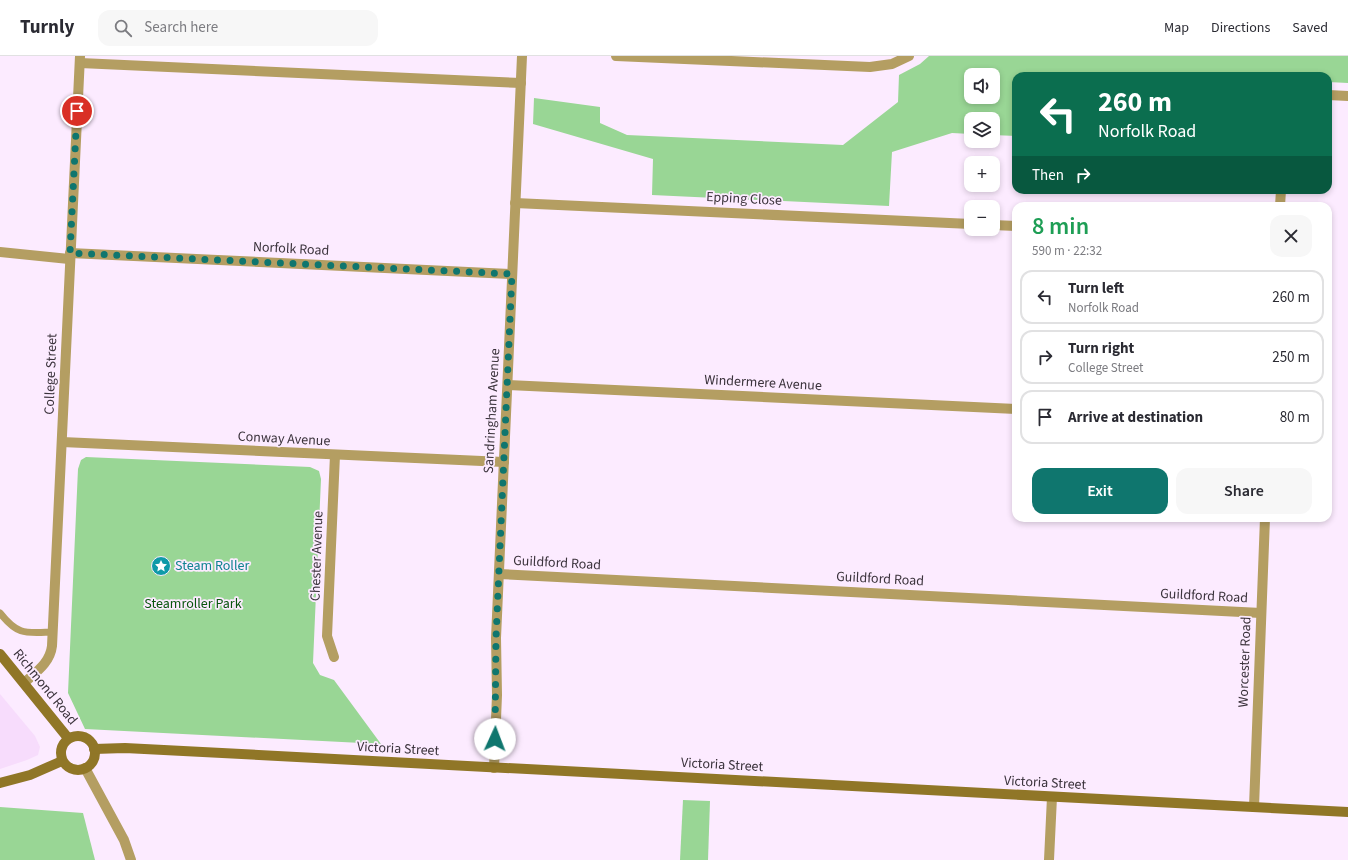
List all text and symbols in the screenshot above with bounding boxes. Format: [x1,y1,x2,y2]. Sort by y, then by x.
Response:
search box [98,10,378,46]
text: Turnly [20,14,74,41]
icon: search [112,17,134,39]
text: Search here [144,17,218,38]
text: Map [1164,18,1189,38]
text: Directions [1211,18,1270,38]
text: Saved [1292,18,1328,38]
map controls [964,68,1000,236]
button: sound [964,68,1000,104]
text: 260 m [1098,82,1172,122]
icon: left [1032,88,1084,140]
pin [60,94,94,128]
icon: arrive [66,100,88,122]
button: layers [964,112,1000,148]
text: Norfolk Road [1098,119,1196,144]
button: + [964,156,1000,192]
icon: right [1072,164,1094,186]
text: Then [1032,165,1064,186]
street label: Epping Close [706,187,782,211]
button: − [964,200,1000,236]
text: 8 min [1032,209,1089,244]
button: close [1270,215,1312,257]
street label: Norfolk Road [252,237,330,261]
text: 590 m · 22:32 [1032,242,1102,260]
text: Turn left [1068,278,1124,299]
icon: left [1034,286,1056,308]
text: 260 m [1272,287,1310,308]
text: Norfolk Road [1068,299,1139,317]
street label: College Street [40,333,62,415]
text: Turn right [1068,338,1134,359]
icon: right [1034,346,1056,368]
text: 250 m [1272,347,1310,368]
street label: Sandringham Avenue [479,348,505,474]
text: College Street [1068,359,1143,377]
street label: Windermere Avenue [704,370,822,396]
icon: arrive [1034,406,1056,428]
text: Arrive at destination [1068,407,1203,428]
text: 80 m [1280,407,1310,428]
street label: Conway Avenue [237,427,331,451]
button: Exit [1032,468,1168,514]
button: Share [1176,468,1312,514]
street label: Chester Avenue [305,510,329,602]
street label: Guildford Road [513,551,601,575]
place icon: Steam Roller [150,555,172,577]
place label: Steam Roller [175,556,249,576]
street label: Guildford Road [836,567,924,591]
street label: Guildford Road [1160,584,1248,608]
park label: Steamroller Park [144,594,242,614]
street label: Worcester Road [1233,616,1257,708]
street label: Richmond Road [8,645,82,729]
position arrow [474,718,516,760]
street label: Victoria Street [356,737,440,761]
street label: Victoria Street [680,753,764,777]
street label: Victoria Street [1003,771,1087,795]

